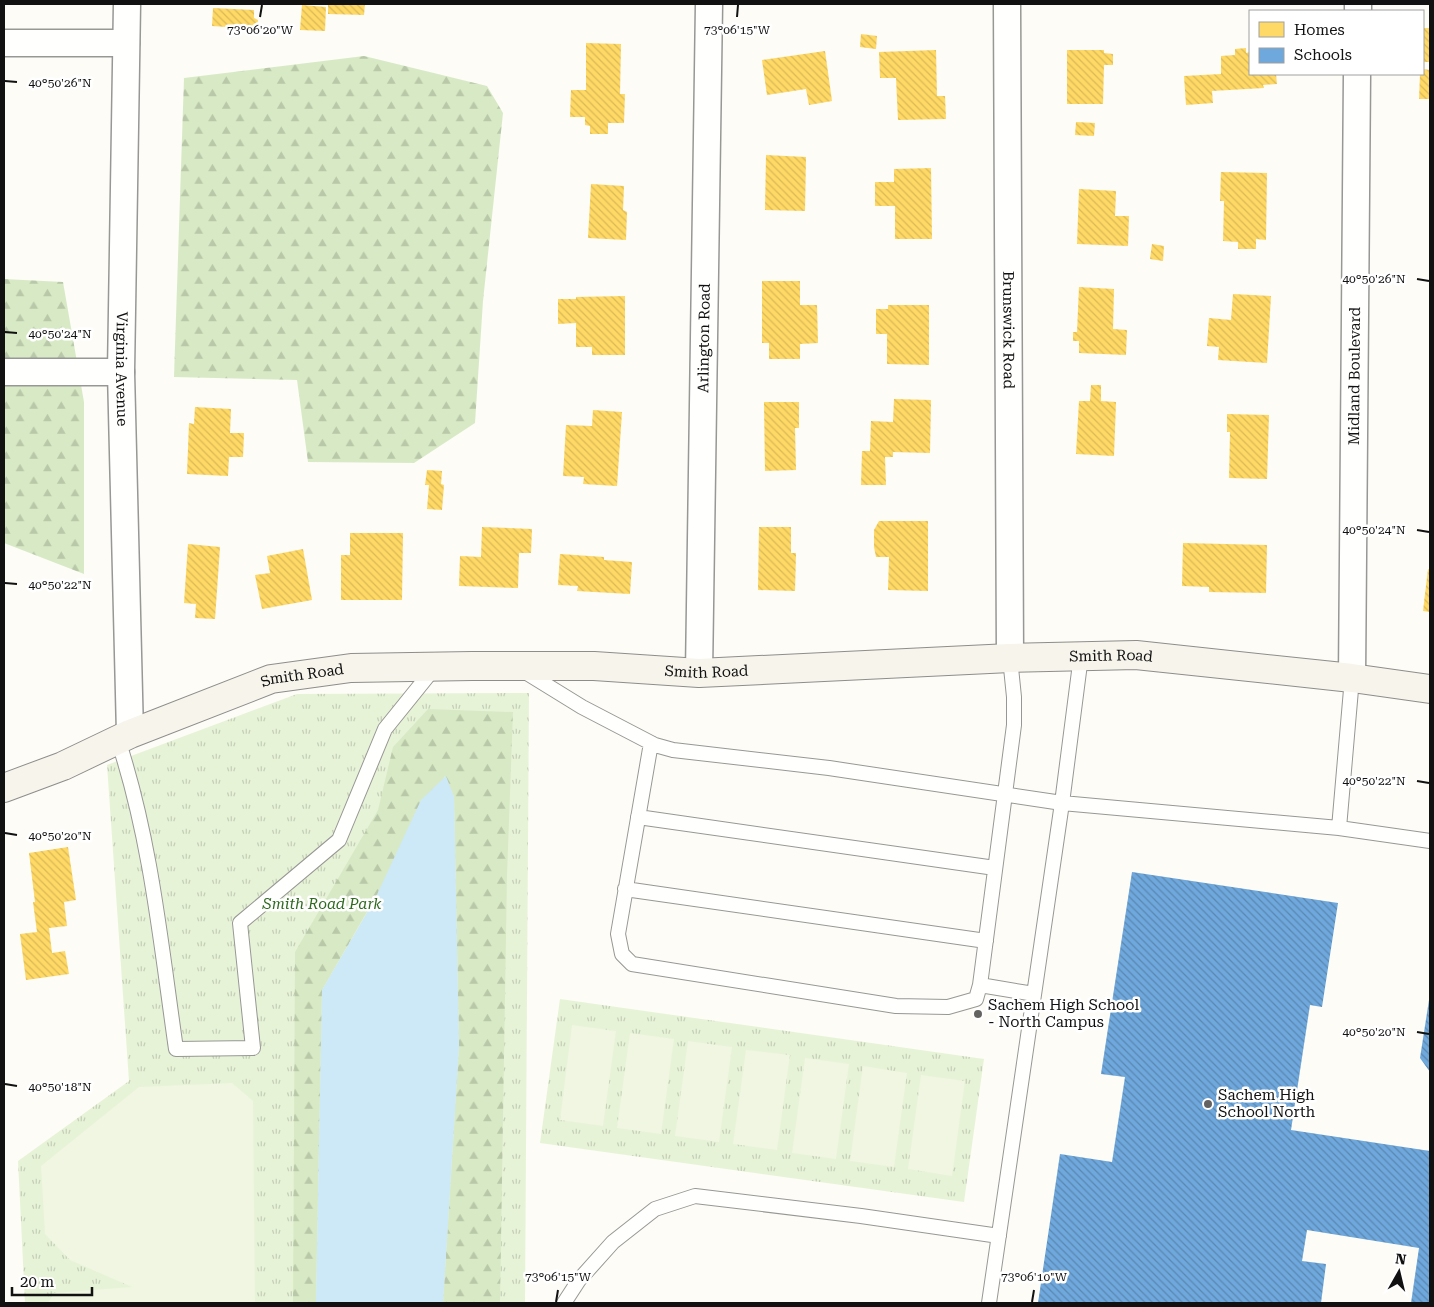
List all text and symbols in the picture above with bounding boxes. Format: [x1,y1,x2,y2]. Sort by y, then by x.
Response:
legend [1249,10,1424,75]
text: Homes [1294,21,1345,39]
text: 73°06'20"W [227,23,294,37]
text: 73°06'15"W [704,23,771,37]
text: Schools [1294,46,1352,64]
text: 40°50'26"N [28,76,92,90]
street label: Brunswick Road [999,271,1018,389]
text: 40°50'26"N [1342,272,1406,286]
street label: Arlington Road [694,283,714,393]
street label: Midland Boulevard [1345,306,1364,445]
street label: Virginia Avenue [112,311,131,427]
text: 40°50'24"N [28,327,92,341]
text: 40°50'24"N [1342,523,1406,537]
text: 40°50'22"N [28,578,92,592]
street label: Smith Road [1069,646,1154,666]
street label: Smith Road [258,660,345,691]
street label: Smith Road [664,662,749,682]
text: 40°50'22"N [1342,774,1406,788]
text: 40°50'20"N [28,829,92,843]
park label: Smith Road Park [262,895,382,913]
place label: Sachem High School - North Campus [988,996,1140,1031]
marker: Sachem High School - North Campus [972,1008,984,1020]
text: 40°50'20"N [1342,1025,1406,1039]
text: 40°50'18"N [28,1080,92,1094]
place label: Sachem High School North [1218,1086,1316,1121]
marker: Sachem High School North [1202,1098,1214,1110]
north arrow [1374,1247,1424,1297]
text: N [1394,1250,1407,1268]
scale bar [12,1264,92,1296]
text: 73°06'15"W [525,1270,592,1284]
text: 73°06'10"W [1001,1270,1068,1284]
text: 20 m [20,1273,55,1291]

